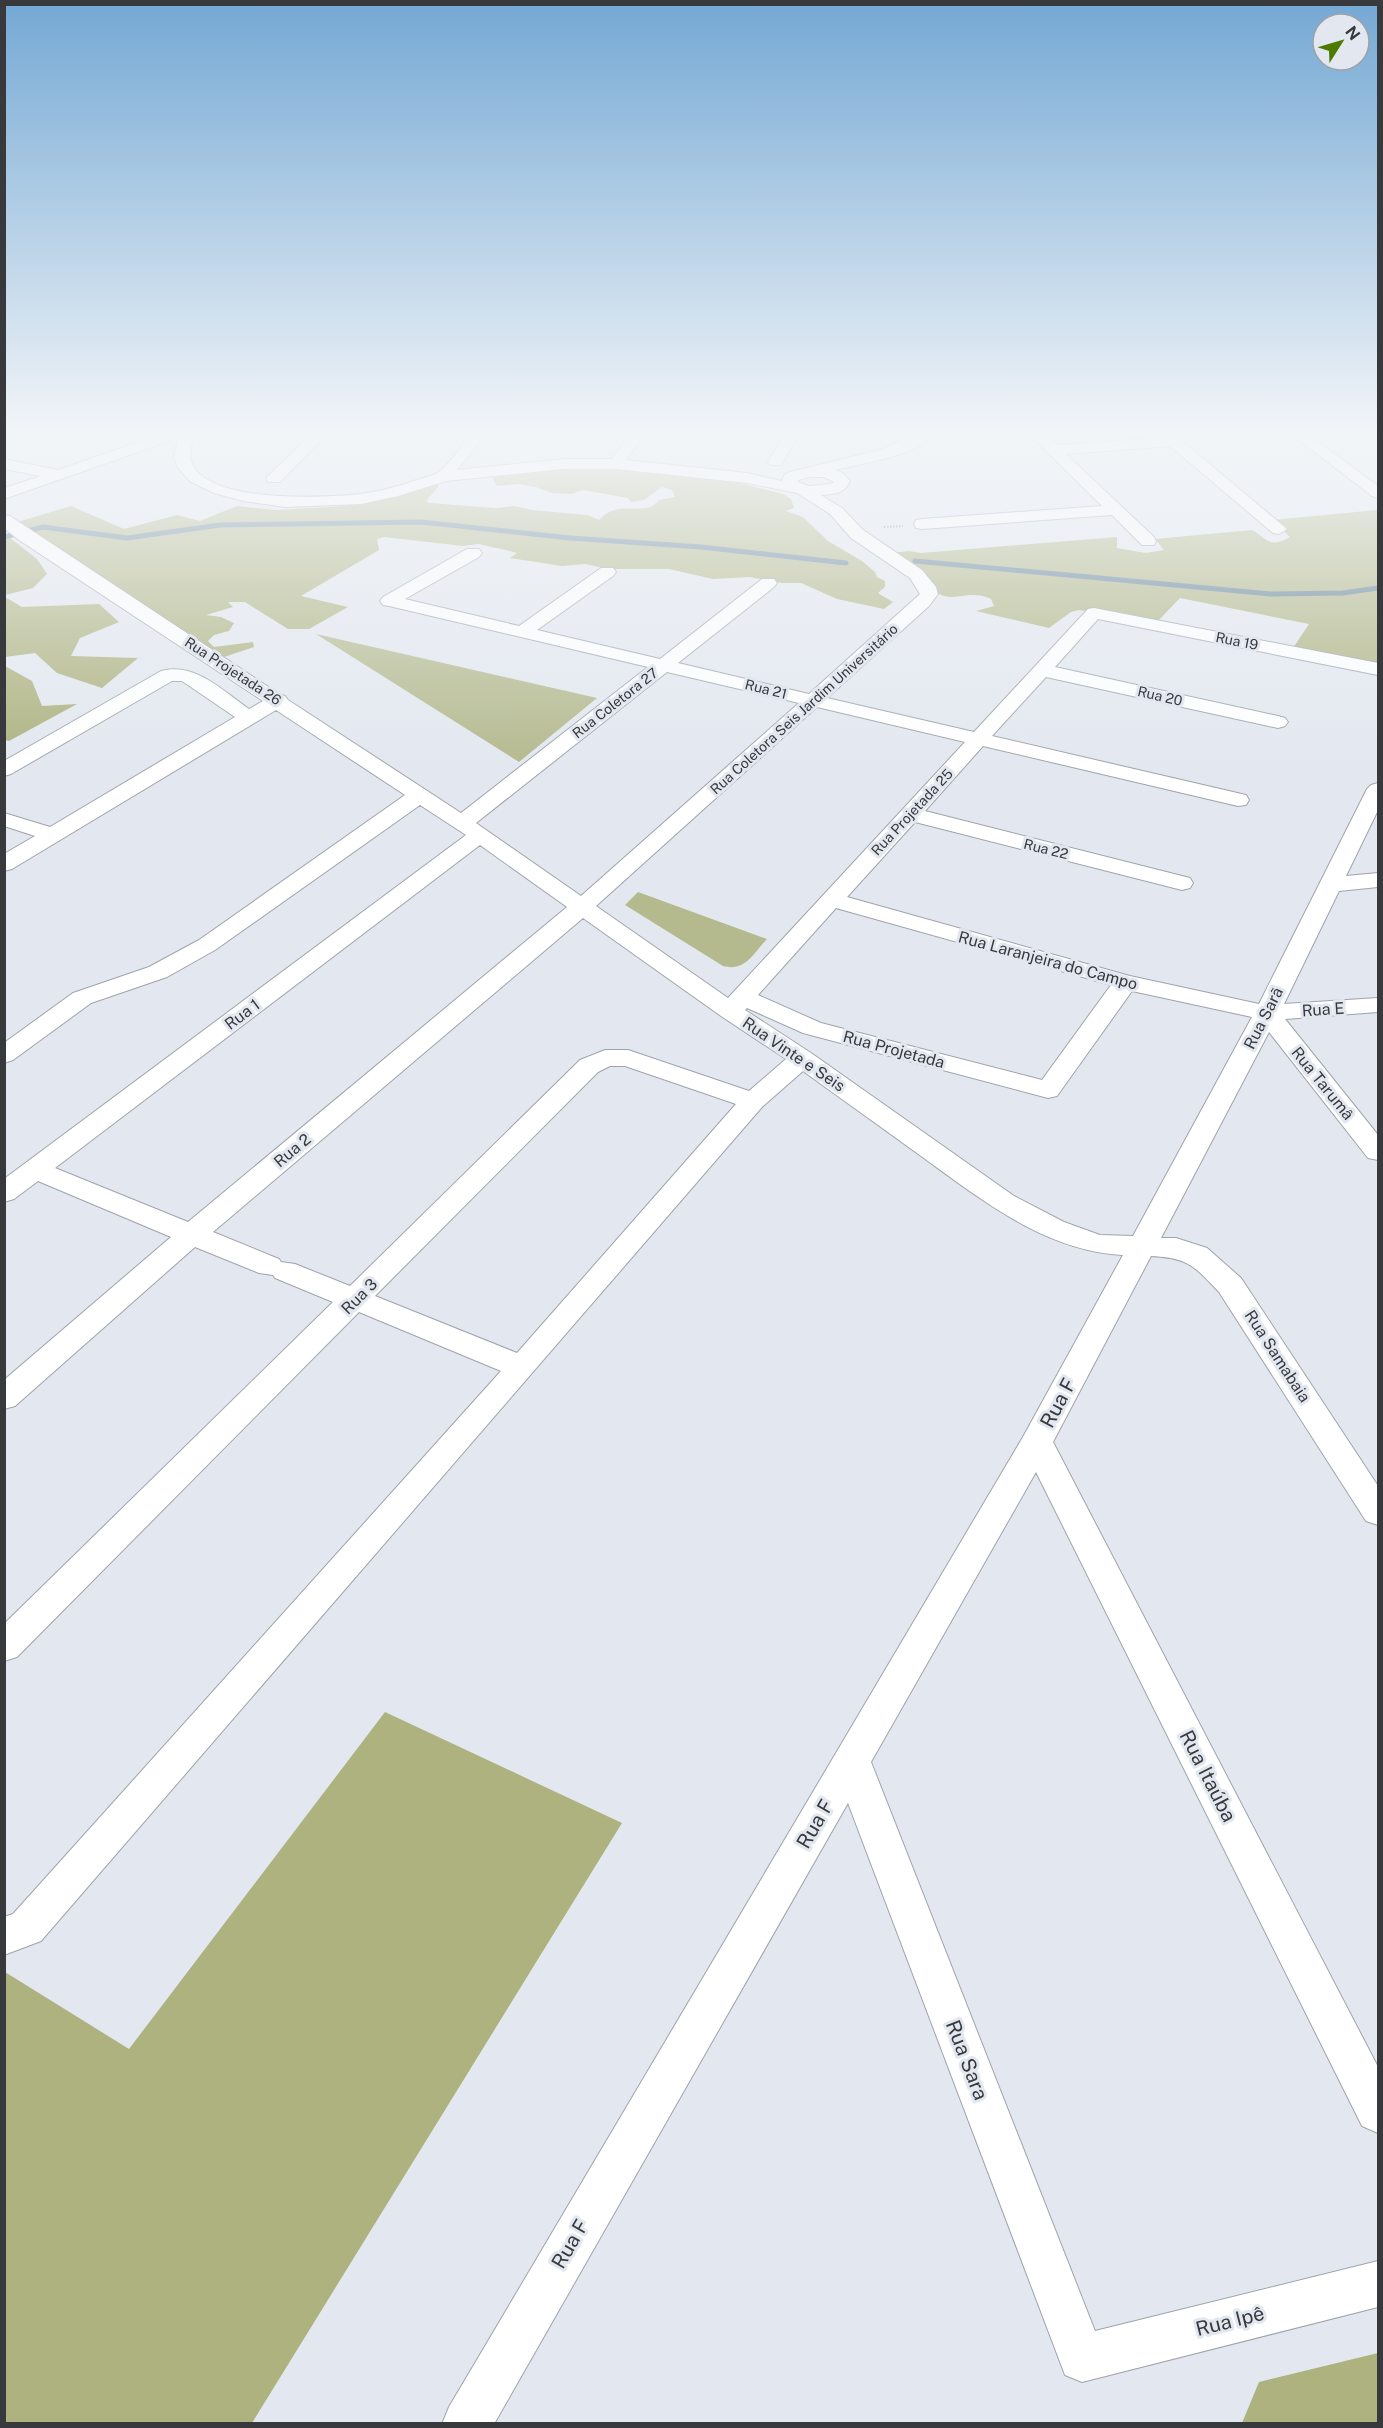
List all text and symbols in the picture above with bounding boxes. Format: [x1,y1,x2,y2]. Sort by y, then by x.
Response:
north arrow [1311,12,1371,72]
text: N [1341,23,1364,44]
street label: Rua Coletora Seis Jardim Universitário [707,620,901,797]
street label: Rua 19 [1214,629,1260,653]
street label: Rua Projetada 26 [182,634,284,708]
street label: Rua Coletora 27 [569,665,661,741]
street label: Rua 21 [743,676,789,702]
street label: Rua 20 [1136,683,1184,709]
street label: Rua Projetada 25 [868,766,956,858]
street label: Rua 22 [1022,836,1070,862]
street label: Rua Laranjeira do Campo [956,927,1140,994]
street label: Rua Sarã [1240,984,1287,1052]
street label: Rua 1 [221,995,264,1034]
street label: Rua E [1301,999,1345,1020]
street label: Rua Vinte e Seis [739,1013,849,1096]
street label: Rua Projetada [841,1027,947,1072]
street label: Rua Tarumâ [1287,1043,1358,1124]
street label: Rua 2 [270,1130,315,1171]
street label: Rua 3 [338,1275,381,1318]
street label: Rua Samabaia [1241,1307,1314,1406]
street label: Rua F [1035,1374,1081,1432]
street label: Rua Itaúba [1175,1726,1241,1826]
street label: Rua F [791,1795,839,1853]
street label: Rua Sara [941,2017,993,2103]
street label: Rua F [546,2215,594,2273]
street label: Rua Ipê [1193,2301,1267,2341]

